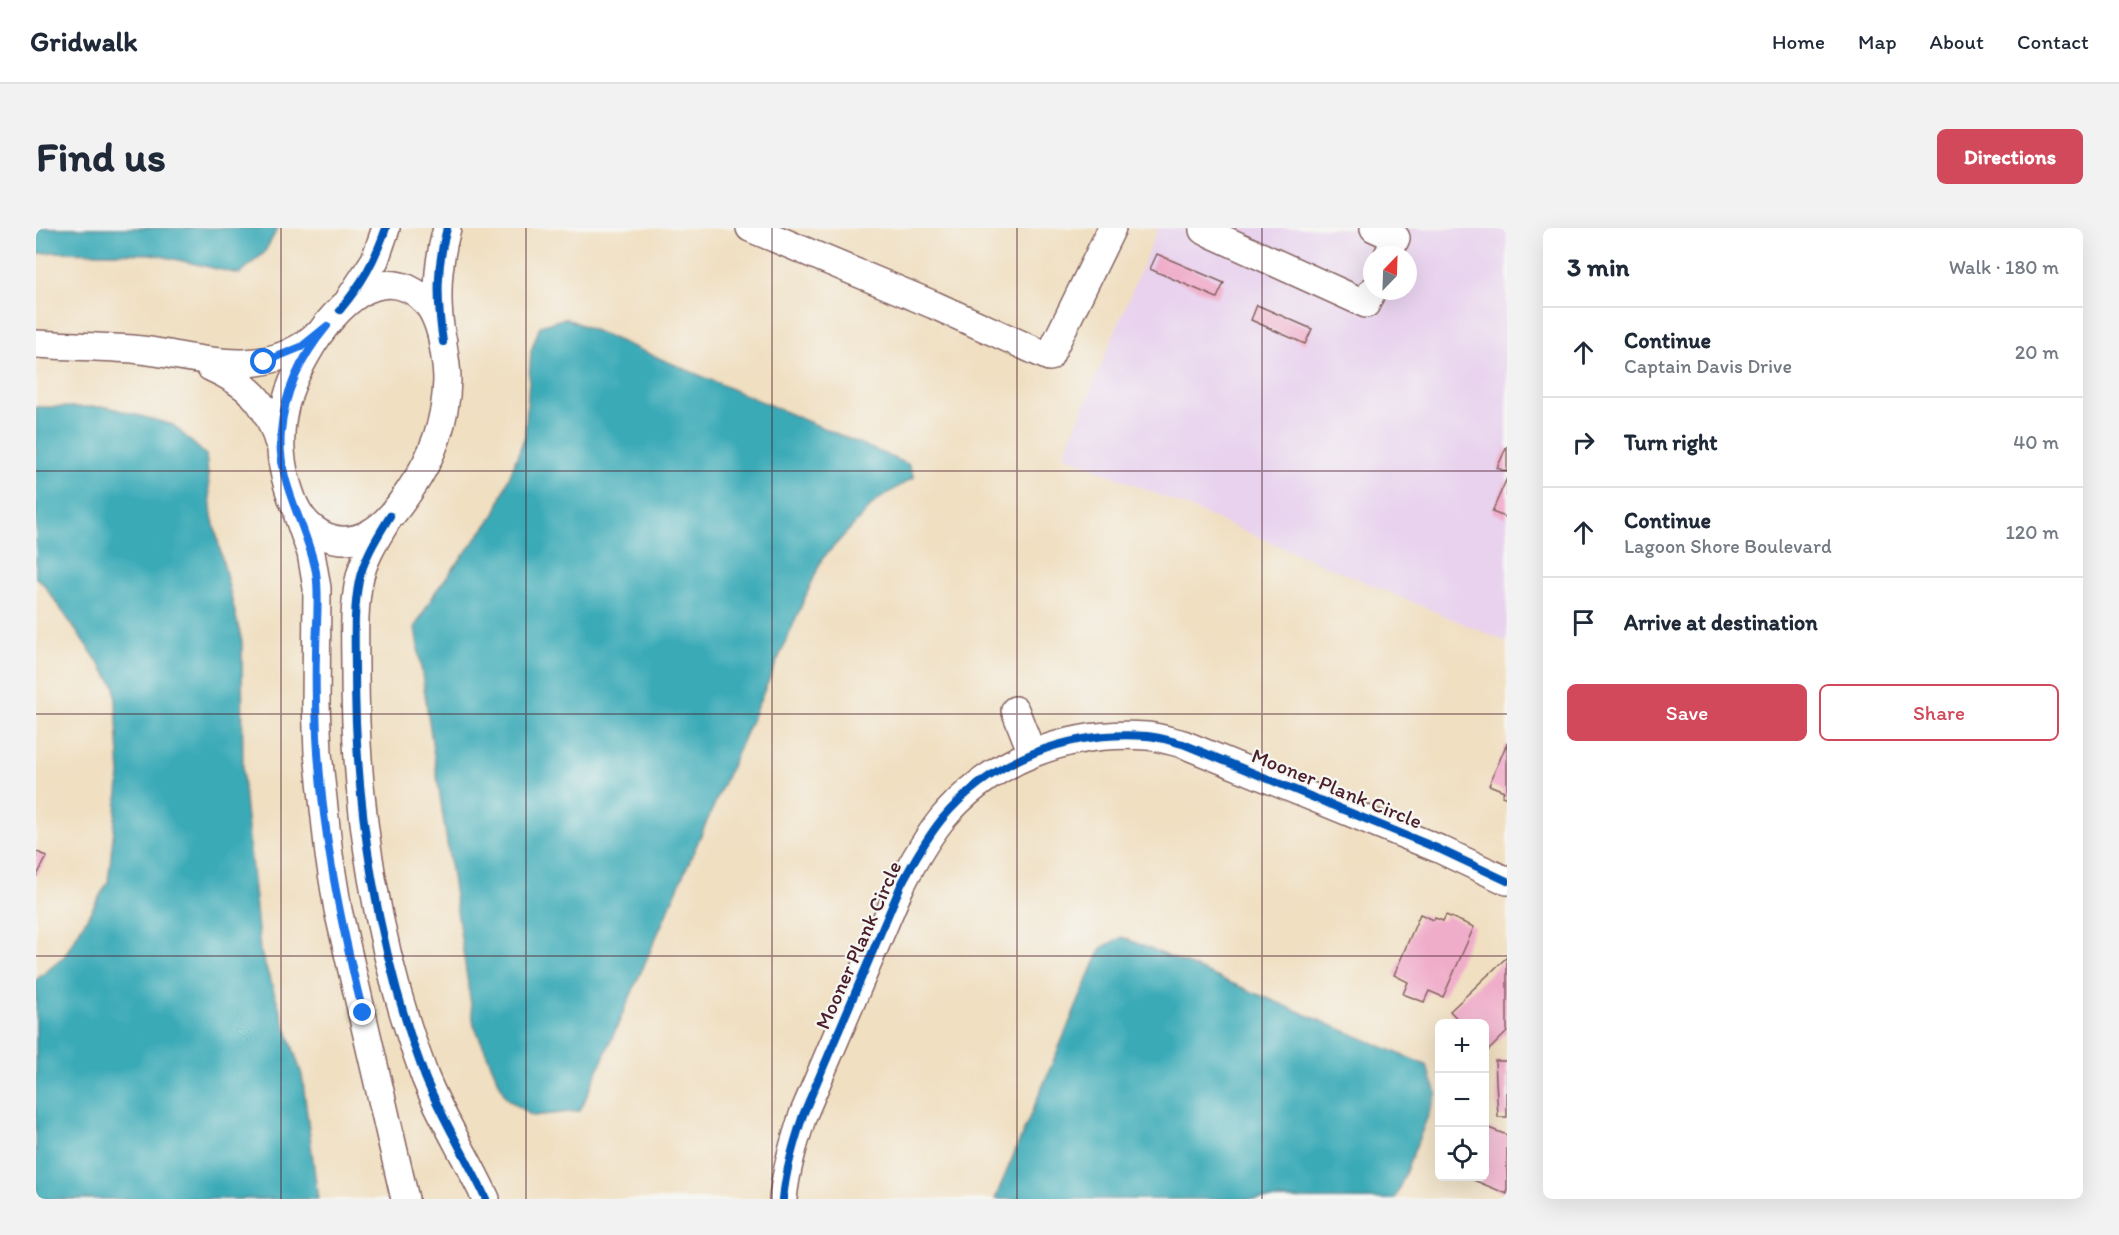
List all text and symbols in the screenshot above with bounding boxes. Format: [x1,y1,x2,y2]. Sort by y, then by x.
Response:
text: Gridwalk [30,24,138,58]
text: Home [1772,29,1825,54]
text: Map [1858,29,1897,54]
text: About [1930,29,1984,54]
text: Contact [2017,29,2089,54]
button: Directions [1937,129,2083,184]
text: Find us [36,131,166,182]
north arrow [1363,246,1417,300]
text: 3 min [1567,251,1629,283]
text: Walk · 180 m [1949,255,2059,279]
text: Continue [1624,327,1711,354]
icon: ahead [1567,336,1600,369]
text: 20 m [2015,340,2059,364]
route start [250,348,276,374]
text: Captain Davis Drive [1624,354,1792,378]
icon: right [1567,426,1600,459]
text: Turn right [1624,429,1718,456]
text: 40 m [2013,430,2059,454]
text: Continue [1624,507,1711,534]
icon: ahead [1567,516,1600,549]
text: 120 m [2006,520,2059,544]
text: Lagoon Shore Boulevard [1624,534,1832,558]
icon: arrive [1567,606,1600,639]
text: Arrive at destination [1624,609,1818,636]
button: Save [1567,684,1807,741]
button: Share [1819,684,2059,741]
street label: Mooner Plank Circle [1248,742,1426,834]
street label: Mooner Plank Circle [810,857,906,1033]
route end [349,999,375,1025]
map controls [1435,1019,1489,1181]
button: + [1435,1019,1489,1073]
button: − [1435,1073,1489,1127]
button: locate [1435,1127,1489,1181]

